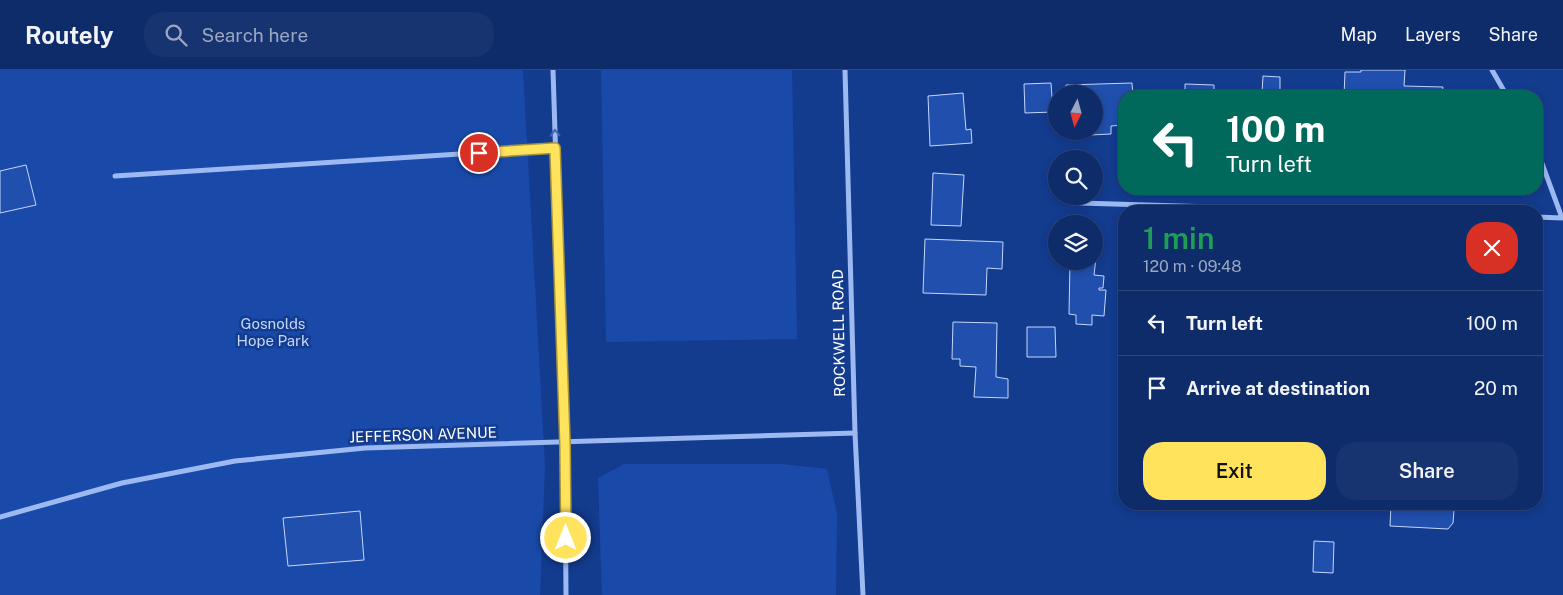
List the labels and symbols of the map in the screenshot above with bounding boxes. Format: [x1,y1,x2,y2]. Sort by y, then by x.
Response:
north arrow [1048,85,1102,140]
one-way arrow [550,128,560,136]
pin [458,132,500,174]
street label: ROCKWELL ROAD [829,269,848,397]
park label: Gosnolds Hope Park [237,315,309,349]
street label: JEFFERSON AVENUE [349,423,497,446]
position arrow [539,511,591,563]

